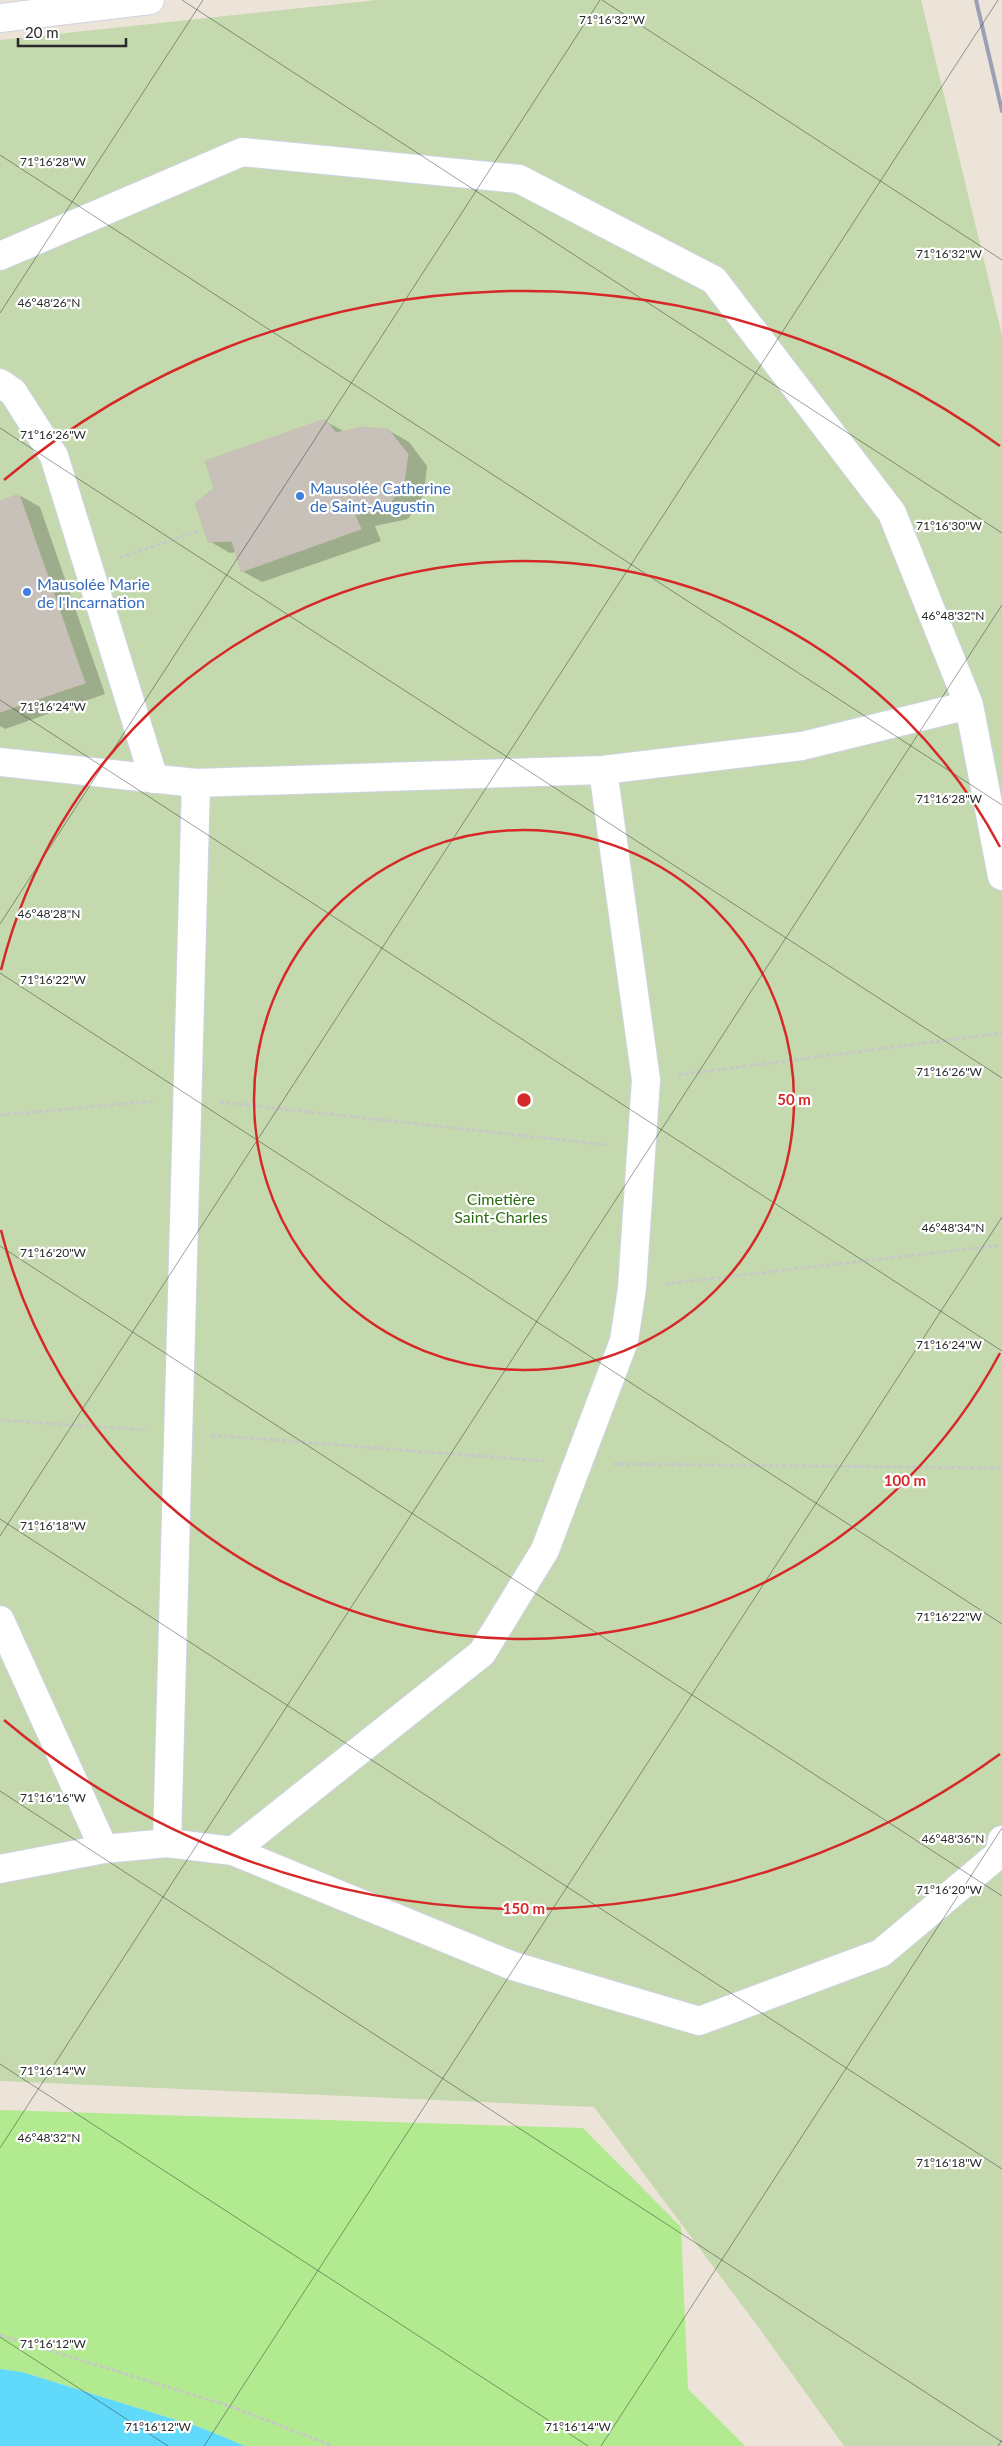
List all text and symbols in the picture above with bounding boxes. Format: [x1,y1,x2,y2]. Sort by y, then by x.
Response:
text: 71°16'32"W [579,12,646,27]
scale bar [18,15,125,47]
text: 20 m [25,23,59,41]
text: 71°16'28"W [20,154,87,169]
text: 71°16'32"W [916,246,983,261]
text: 46°48'26"N [18,295,80,310]
text: 71°16'26"W [20,427,87,442]
place label: Mausolée Catherine de Saint-Augustin [310,478,451,515]
marker: Mausolée Catherine de Saint-Augustin [294,490,306,502]
text: 71°16'30"W [916,518,983,533]
place label: Mausolée Marie de l'Incarnation [37,574,150,611]
marker: Mausolée Marie de l'Incarnation [21,586,33,598]
text: 46°48'32"N [922,608,984,623]
text: 71°16'24"W [20,699,87,714]
text: 71°16'28"W [916,791,983,806]
text: 46°48'28"N [18,906,80,921]
text: 71°16'22"W [20,972,87,987]
text: 71°16'26"W [916,1064,983,1079]
text: 50 m [777,1090,811,1108]
centre of rings [515,1091,533,1109]
park label: Cimetière Saint-Charles [454,1189,548,1226]
text: 46°48'34"N [922,1220,984,1235]
text: 71°16'20"W [20,1245,87,1260]
text: 71°16'24"W [916,1337,983,1352]
text: 100 m [884,1471,926,1489]
text: 71°16'18"W [20,1518,87,1533]
text: 71°16'22"W [916,1609,983,1624]
text: 71°16'16"W [20,1790,87,1805]
text: 46°48'36"N [922,1831,984,1846]
text: 71°16'20"W [916,1882,983,1897]
text: 150 m [503,1899,545,1917]
text: 71°16'14"W [20,2063,87,2078]
text: 46°48'32"N [18,2130,80,2145]
text: 71°16'18"W [916,2155,983,2170]
text: 71°16'12"W [20,2336,87,2351]
text: 71°16'12"W [125,2419,192,2434]
text: 71°16'14"W [545,2419,612,2434]

